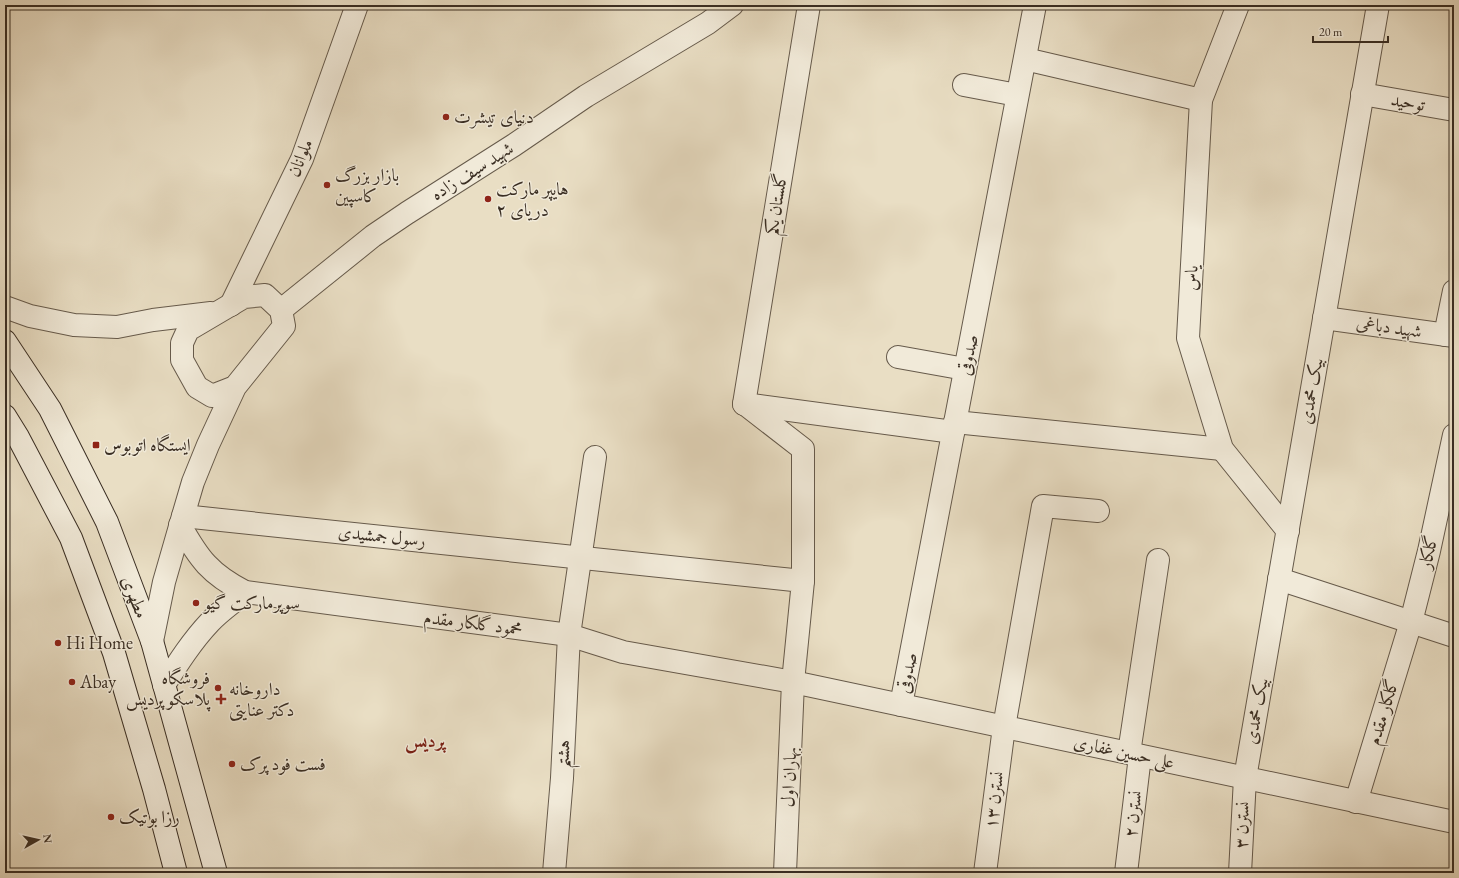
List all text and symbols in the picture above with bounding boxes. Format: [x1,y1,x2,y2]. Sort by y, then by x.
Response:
scale bar [1313,18,1388,44]
text: 20 m [1319,24,1343,40]
street label: توحید [1389,87,1428,116]
place label: دنیای تیشرت [454,105,534,129]
marker: دنیای تیشرت [441,112,451,122]
street label: ملوانان [281,135,318,180]
street label: شهید سیف زاده [426,136,518,206]
place label: بازار بزرگ کاسپین [335,163,399,208]
street label: گلستان یکم [759,171,798,238]
place label: هایپر مارکت دریای ۲ [496,177,569,221]
marker: بازار بزرگ کاسپین [322,180,332,190]
marker: هایپر مارکت دریای ۲ [483,194,493,204]
street label: یاس [1178,263,1203,291]
street label: شهید دباغی [1355,311,1423,343]
street label: صدوقی [952,333,983,377]
street label: بیک محمدی [1293,356,1328,426]
place label: ایستگاه اتوبوس [104,433,191,456]
marker: ایستگاه اتوبوس [91,440,101,450]
street label: رسول جمشیدی [337,519,427,552]
street label: گلکار [1412,533,1443,573]
street label: مطهری [116,572,154,622]
place label: سوپرمارکت گیو [202,591,300,614]
marker: سوپرمارکت گیو [191,598,201,608]
street label: محمود گلکار مقدم [422,605,524,645]
place label: Hi Home [66,631,133,654]
marker: Hi Home [53,638,63,648]
street label: صدوقی [891,651,922,695]
place label: فروشگاه پلاسکو پردیس [126,666,212,712]
place label: Abay [79,670,116,693]
street label: بیک محمدی [1238,676,1273,746]
street label: گلکار مقدم [1362,676,1408,749]
marker: Abay [67,677,77,687]
place label: داروخانه دکتر عنایتی [229,677,294,722]
marker: فروشگاه پلاسکو پردیس [213,683,223,693]
marker: داروخانه دکتر عنایتی [216,694,226,704]
district label: پردیس [405,728,447,754]
street label: علی حسین غفاری [1071,730,1177,775]
street label: هشتم [550,739,582,769]
street label: بهاران اول [775,746,803,808]
place label: فست فود پرک [240,752,326,775]
marker: فست فود پرک [227,759,237,769]
street label: نسترن ۱۳ [979,770,1008,830]
street label: نسترن ۲ [1118,789,1147,839]
street label: نسترن ۳ [1229,801,1254,849]
place label: رزا بوتیک [119,805,180,828]
marker: رزا بوتیک [106,812,116,822]
north arrow [18,820,58,860]
text: N [40,833,55,844]

